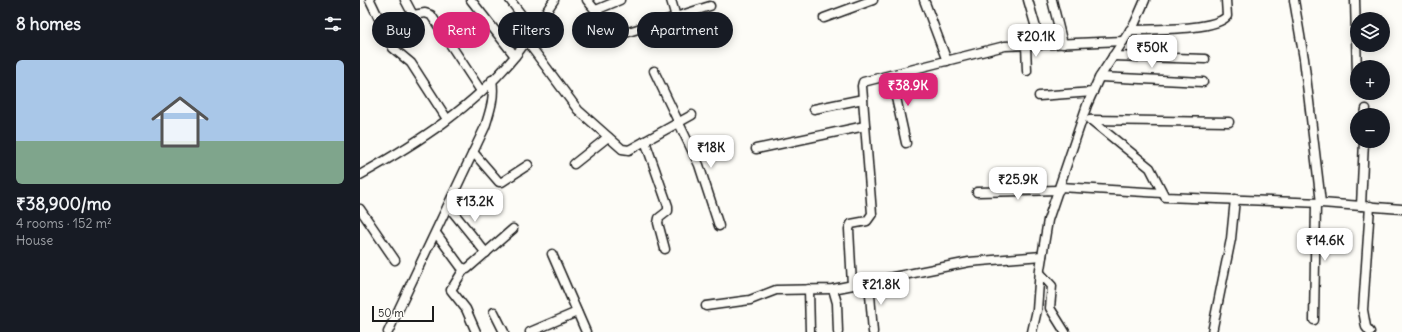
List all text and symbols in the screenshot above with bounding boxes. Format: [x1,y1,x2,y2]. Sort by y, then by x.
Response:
chip: Buy [372,12,425,48]
chip: Rent [433,12,490,48]
chip: Filters [498,12,564,48]
chip: New [572,12,629,48]
chip: Apartment [637,12,733,48]
map controls [1350,12,1390,148]
button: layers [1350,12,1390,52]
text: 8 homes [16,13,81,35]
icon: filters [322,13,344,35]
pin: ₹20.1K [1003,24,1069,58]
text: ₹20.1K [1017,28,1055,45]
pin: ₹50K [1128,35,1176,69]
text: ₹50K [1136,39,1168,56]
button: + [1350,60,1390,100]
pin: ₹38.9K [875,73,941,107]
text: ₹38.9K [888,77,928,94]
icon: home [144,86,216,158]
button: − [1350,108,1390,148]
pin: ₹18K [687,135,735,169]
text: ₹18K [697,139,725,156]
pin: ₹25.9K [985,167,1051,201]
text: ₹25.9K [998,171,1038,188]
pin: ₹13.2K [442,189,508,223]
text: ₹38,900/mo [16,193,111,215]
text: ₹13.2K [456,193,494,210]
text: 4 rooms · 152 m² [16,215,112,232]
pin: ₹14.6K [1292,228,1358,262]
text: House [16,232,53,249]
text: ₹14.6K [1306,232,1344,249]
pin: ₹21.8K [848,272,914,306]
text: ₹21.8K [862,276,900,293]
scale bar [372,304,434,323]
text: 50 m [378,306,404,320]

